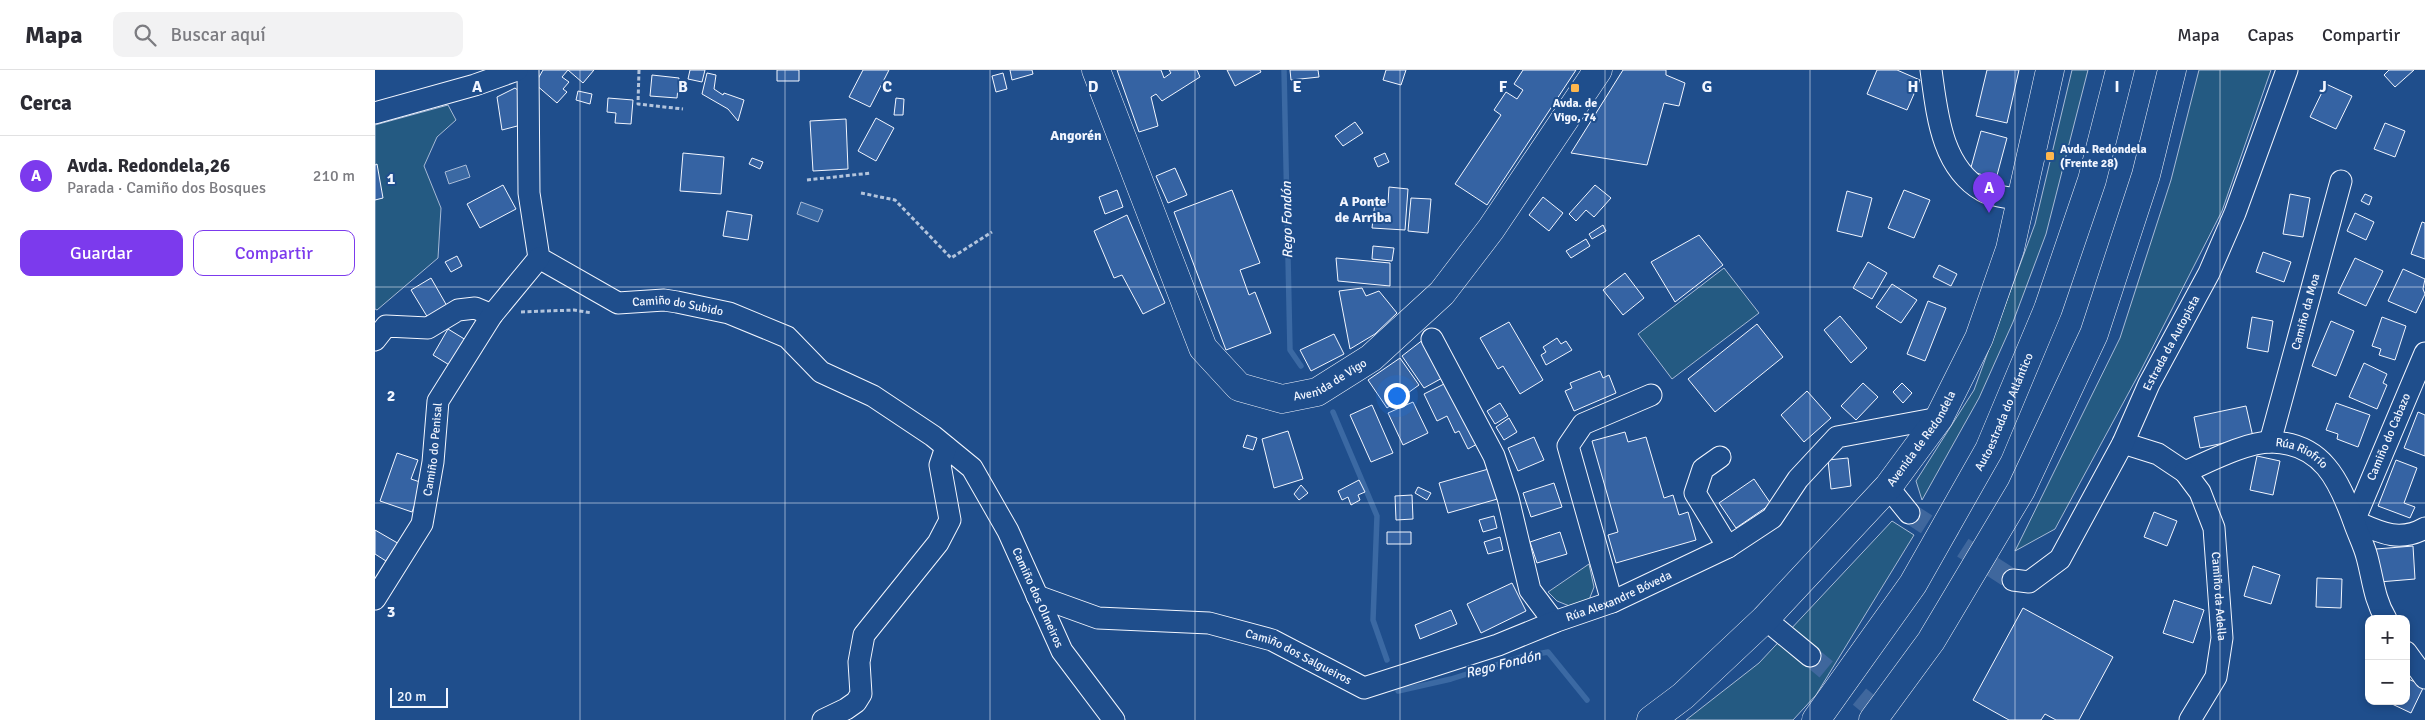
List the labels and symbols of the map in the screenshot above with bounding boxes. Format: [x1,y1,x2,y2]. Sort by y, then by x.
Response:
text: A [472,77,483,97]
text: B [678,77,688,97]
text: C [882,77,892,97]
text: D [1088,77,1099,97]
text: E [1292,77,1302,97]
text: F [1499,77,1508,97]
text: G [1702,77,1712,97]
text: H [1908,77,1918,97]
text: I [2114,77,2120,97]
text: J [2319,77,2327,97]
marker: Avda. de Vigo, 74 [1569,82,1581,94]
place label: Avda. de Vigo, 74 [1553,96,1597,125]
district label: Angorén [1050,127,1102,144]
place label: Avda. Redondela (Frente 28) [2060,142,2147,171]
marker: Avda. Redondela (Frente 28) [2044,150,2056,162]
text: 1 [387,169,396,189]
pin: A [1973,172,2005,213]
water label: Rego Fondón [1278,181,1296,259]
district label: A Ponte de Arriba [1335,193,1391,226]
street label: Camiño da Moa [2288,272,2323,352]
street label: Camiño do Subido [632,292,725,319]
street label: Estrada da Autopista [2140,293,2203,393]
street label: Autoestrada do Atlántico [1971,351,2036,474]
street label: Avenida de Vigo [1292,355,1369,404]
your location [1384,383,1410,409]
text: 2 [387,386,395,406]
street label: Avenida de Redondela [1884,388,1959,489]
street label: Camiño do Cabazo [2364,391,2414,483]
street label: Camiño do Penisal [420,402,445,497]
street label: Rúa Riofrío [2275,435,2331,471]
street label: Camiño dos Olmeiros [1009,545,1067,650]
street label: Camiño da Adella [2208,551,2230,641]
street label: Rúa Alexandre Bóveda [1564,567,1674,625]
text: 3 [387,602,395,622]
street label: Camiño dos Salgueiros [1244,626,1354,688]
water label: Rego Fondón [1464,646,1543,682]
scale bar [390,685,447,708]

